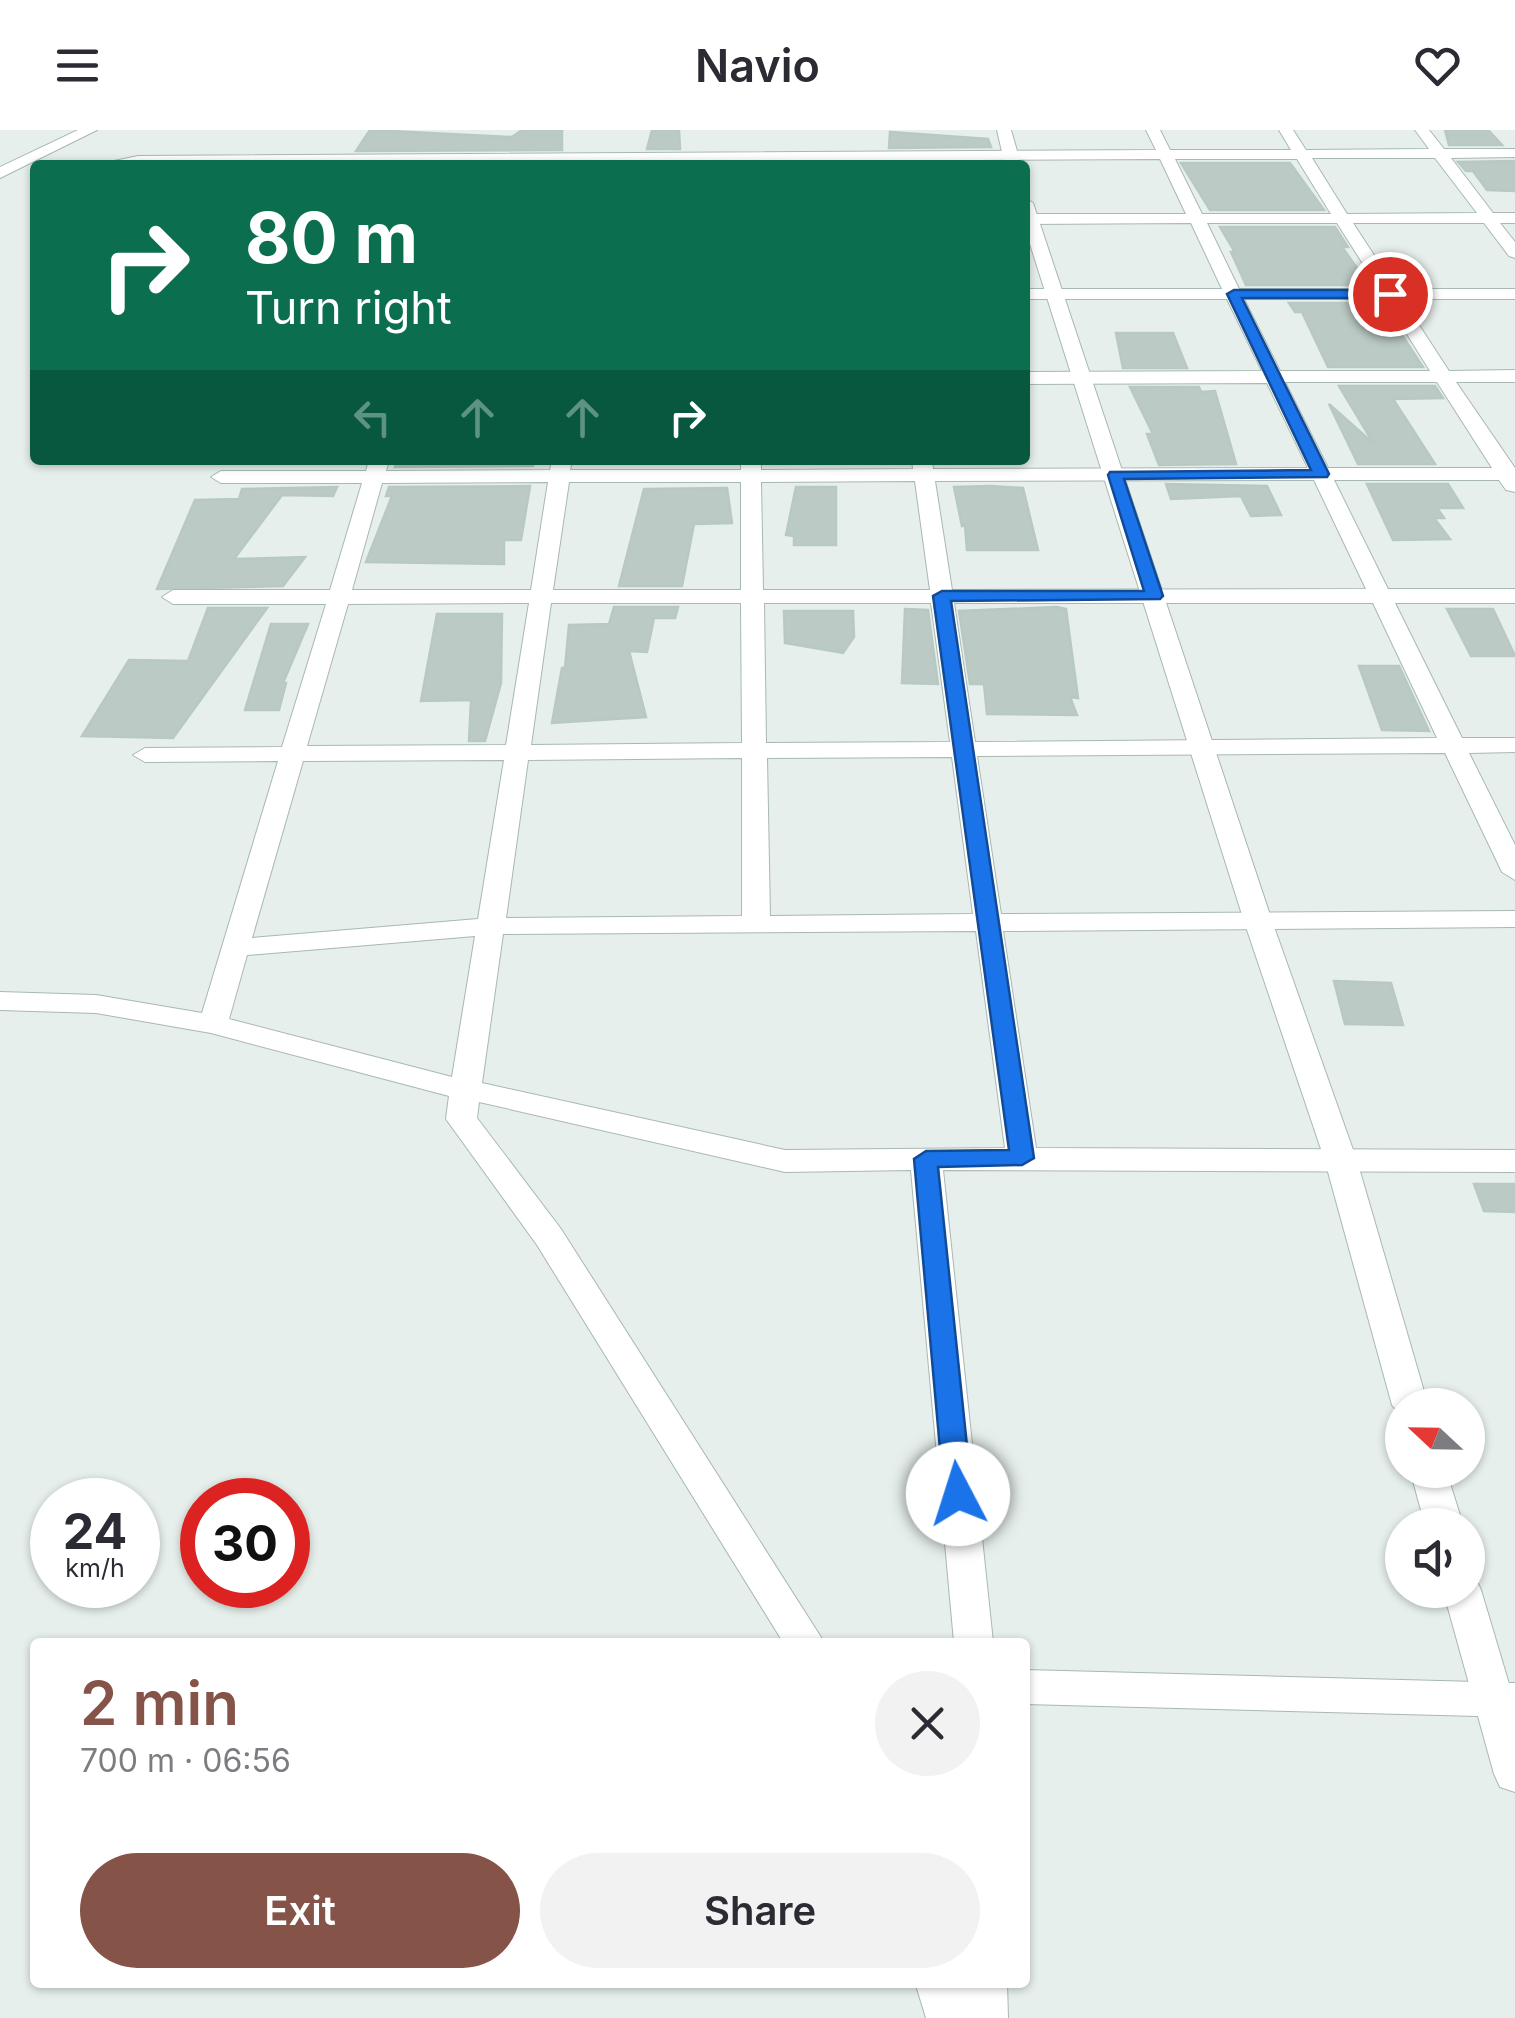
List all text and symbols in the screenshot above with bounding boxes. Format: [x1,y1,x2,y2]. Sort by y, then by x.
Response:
icon: menu [50,38,105,93]
text: Navio [695,38,820,93]
icon: heart [1410,38,1465,93]
text: 80 m [245,195,418,280]
icon: right [80,200,210,330]
pin [1348,252,1433,337]
icon: arrive [1363,267,1418,322]
text: Turn right [245,280,452,335]
icon: left [345,390,400,445]
icon: ahead [450,390,505,445]
icon: ahead [555,390,610,445]
icon: right [660,390,715,445]
north arrow [1385,1388,1485,1488]
map controls [1385,1388,1485,1608]
position arrow [906,1442,1010,1546]
speed limit sign: 30 [180,1478,310,1608]
text: 24 [63,1501,127,1561]
button: sound [1385,1508,1485,1608]
text: km/h [65,1553,125,1583]
text: 2 min [80,1667,239,1739]
button: close [875,1671,980,1776]
text: 700 m · 06:56 [80,1741,291,1780]
button: Exit [80,1853,520,1968]
button: Share [540,1853,980,1968]

